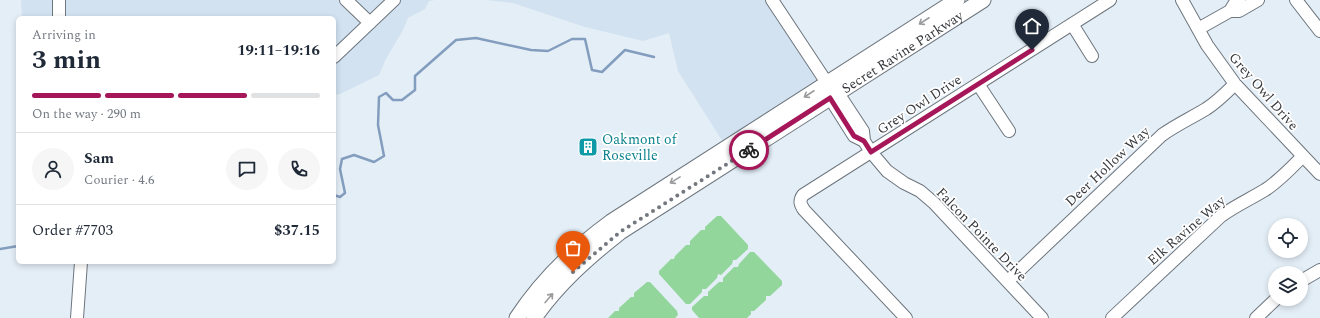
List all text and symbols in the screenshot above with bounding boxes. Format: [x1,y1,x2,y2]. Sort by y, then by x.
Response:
street label: Secret Ravine Parkway [838,5,969,99]
pin [1015,9,1049,50]
icon: home [1021,15,1043,37]
one-way arrow [919,17,930,25]
text: Arriving in [32,25,96,45]
text: 19:11–19:16 [237,39,320,62]
text: 3 min [32,40,101,80]
street label: Grey Owl Drive [1224,48,1304,135]
street label: Grey Owl Drive [873,69,966,140]
one-way arrow [804,90,815,98]
text: On the way · 290 m [32,104,141,124]
street label: Deer Hollow Way [1060,121,1155,211]
place label: Oakmont of Roseville [602,129,678,166]
courier [729,130,769,170]
building icon: Oakmont of Roseville [577,136,599,158]
icon: bike [738,139,760,161]
text: Sam [84,147,114,170]
button: person [32,148,74,190]
button: chat [226,148,268,190]
button: phone [278,148,320,190]
text: Courier · 4.6 [84,170,154,190]
one-way arrow [670,176,681,184]
street label: Falcon Pointe Drive [931,183,1032,286]
street label: Elk Ravine Way [1143,190,1231,270]
map controls [1268,218,1308,306]
button: locate [1268,218,1308,258]
text: Order #7703 [32,219,113,242]
text: $37.15 [274,219,320,242]
pin [556,231,590,272]
icon: bag [562,237,584,259]
button: layers [1268,266,1308,306]
one-way arrow [545,293,554,303]

